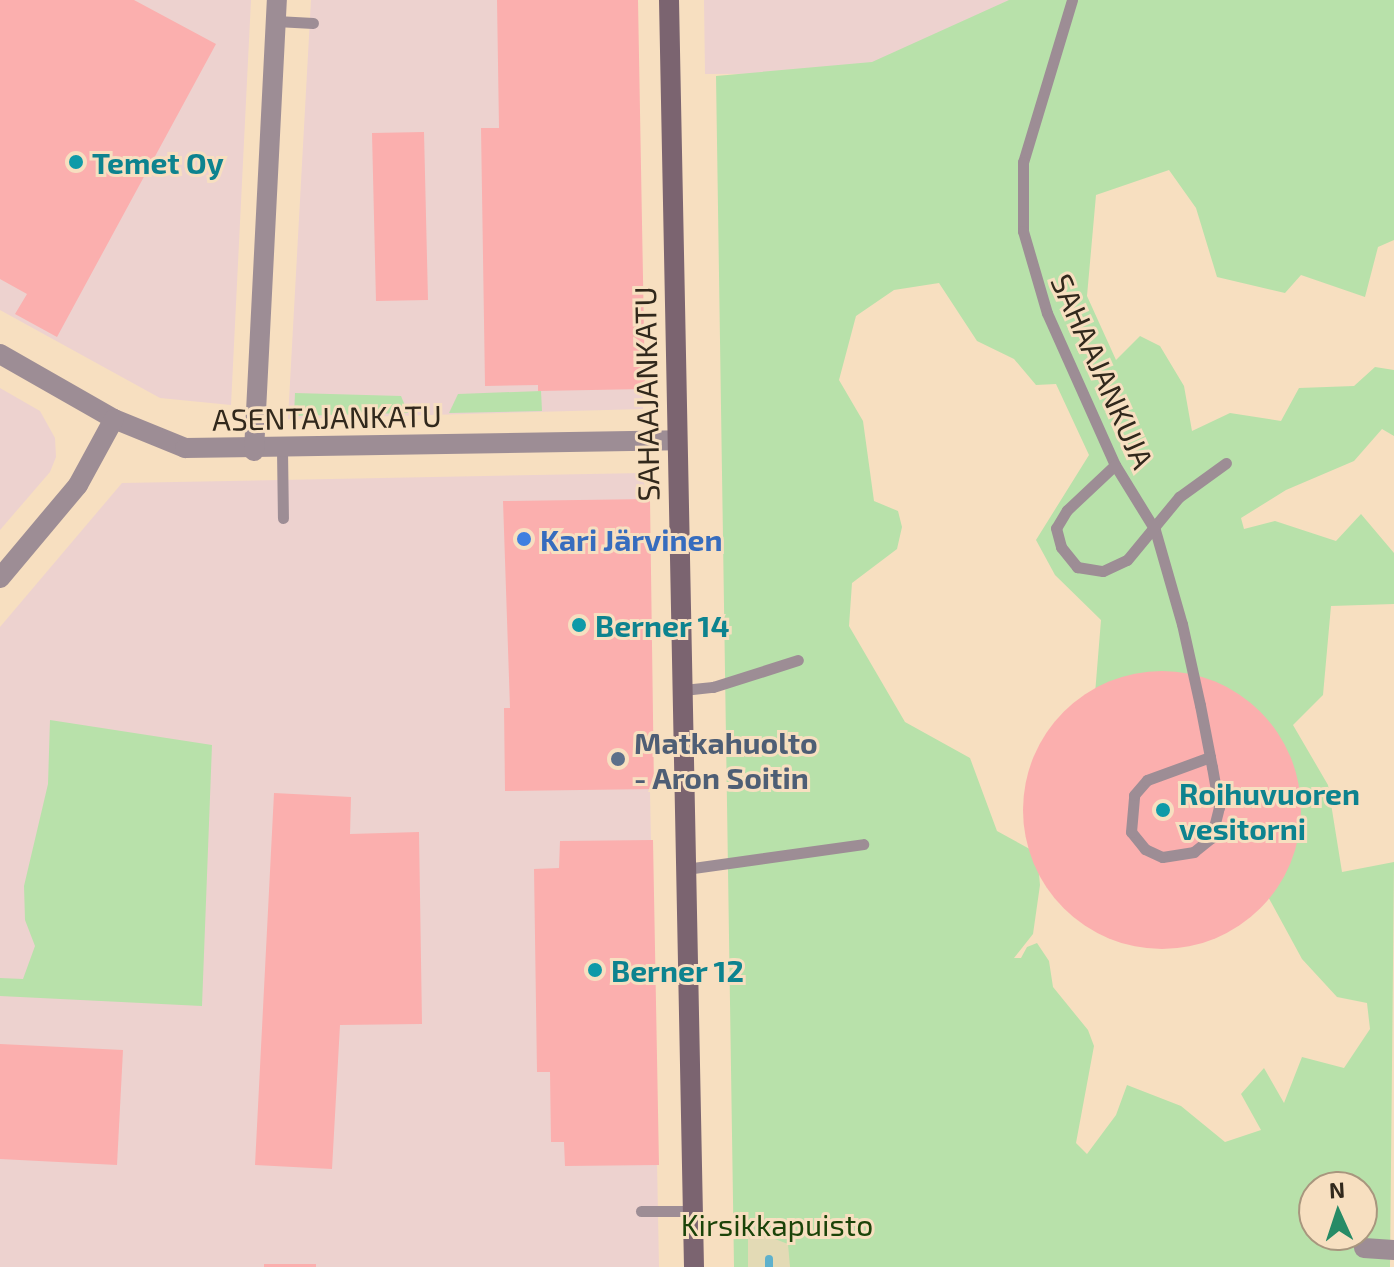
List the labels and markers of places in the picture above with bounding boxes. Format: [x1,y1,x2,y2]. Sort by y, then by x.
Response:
place label: Temet Oy [92,144,224,180]
marker: Temet Oy [67,153,85,171]
place label: Kari Järvinen [540,521,723,557]
marker: Kari Järvinen [515,530,533,548]
place label: Berner 14 [595,607,730,643]
marker: Berner 14 [570,616,588,634]
place label: Matkahuolto - Aron Soitin [634,724,818,794]
marker: Matkahuolto - Aron Soitin [609,750,627,768]
place label: Roihuvuoren vesitorni [1179,775,1360,846]
marker: Roihuvuoren vesitorni [1154,801,1172,819]
place label: Berner 12 [611,952,745,988]
marker: Berner 12 [586,961,604,979]

